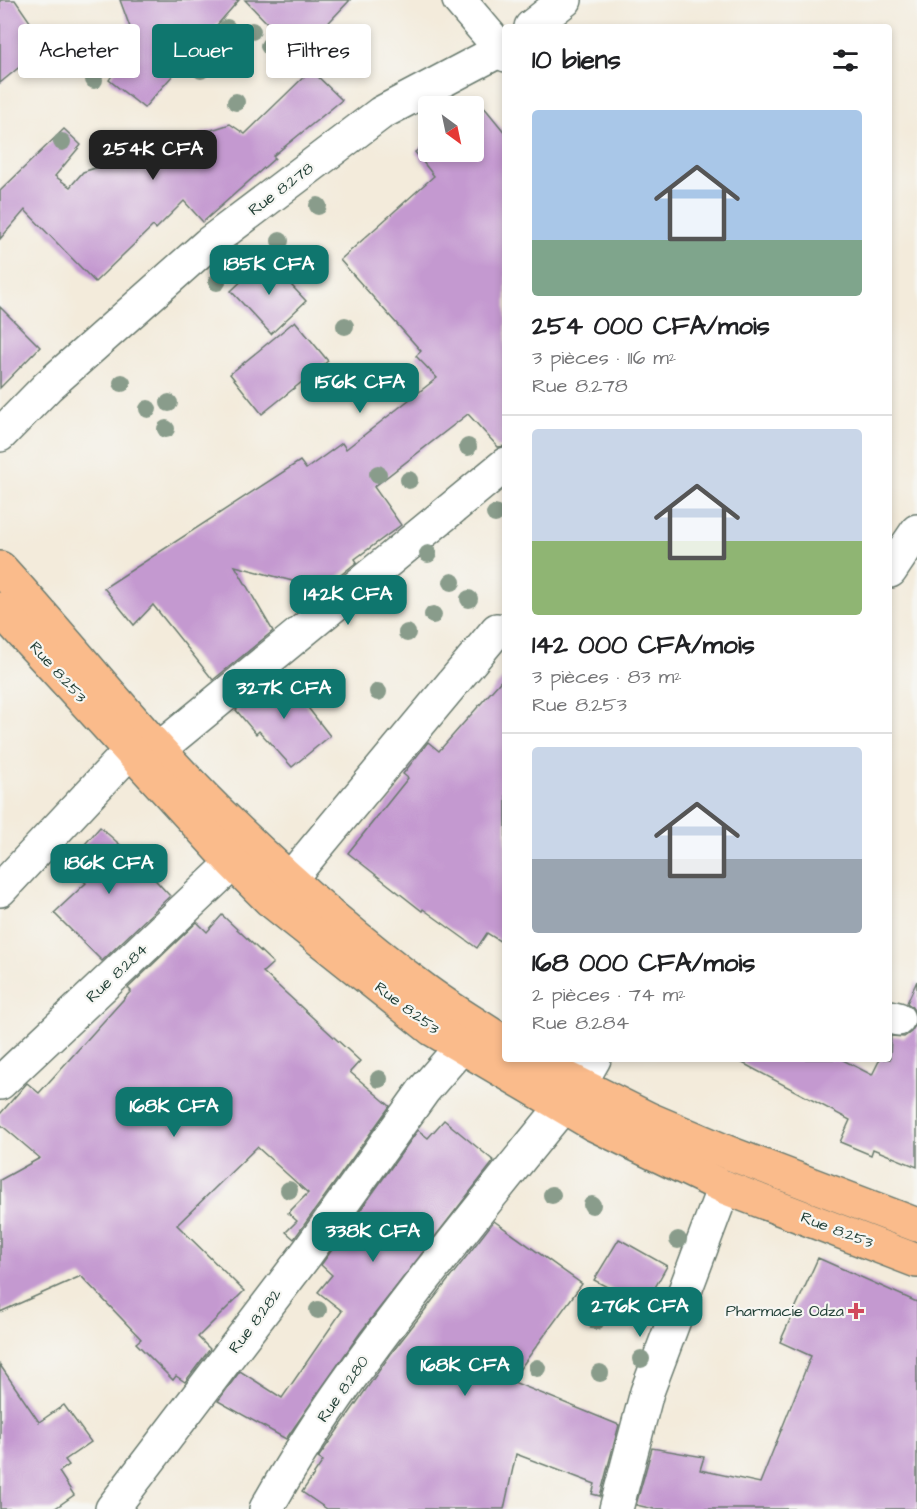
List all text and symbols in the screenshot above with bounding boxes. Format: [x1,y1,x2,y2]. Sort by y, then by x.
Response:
chip: Acheter [18,24,140,78]
chip: Louer [152,24,254,78]
chip: Filtres [266,24,371,78]
text: 10 biens [532,42,621,78]
icon: filters [829,44,862,77]
north arrow [418,96,484,162]
map controls [418,96,484,162]
pin: 254K CFA [91,130,215,181]
text: 254K CFA [103,135,203,163]
icon: home [643,149,751,257]
street label: Rue 8.278 [244,157,318,221]
pin: 185K CFA [207,245,331,296]
text: 185K CFA [224,250,314,278]
text: 254 000 CFA/mois [532,308,770,344]
text: 3 pièces · 116 m² [532,344,676,372]
pin: 156K CFA [298,363,422,414]
text: 156K CFA [315,368,405,396]
text: Rue 8.278 [532,372,628,400]
icon: home [643,468,751,576]
pin: 142K CFA [286,575,410,626]
text: 142K CFA [304,580,392,608]
text: 142 000 CFA/mois [532,627,755,663]
street label: Rue 8.253 [24,636,92,708]
text: 3 pièces · 83 m² [532,663,682,691]
pin: 327K CFA [222,669,346,720]
text: 327K CFA [237,674,331,702]
text: Rue 8.253 [532,691,627,719]
icon: home [643,786,751,894]
pin: 186K CFA [47,844,171,895]
text: 186K CFA [64,849,154,877]
street label: Rue 8.284 [81,938,153,1008]
text: 168 000 CFA/mois [532,945,755,981]
street label: Rue 8.253 [370,976,444,1040]
text: 2 pièces · 74 m² [532,981,686,1009]
text: Rue 8.284 [532,1009,629,1037]
pin: 168K CFA [112,1087,236,1138]
text: 168K CFA [129,1092,219,1120]
street label: Rue 8.253 [798,1206,876,1254]
pin: 338K CFA [311,1212,435,1263]
text: 338K CFA [326,1217,420,1245]
street label: Rue 8.282 [223,1284,287,1358]
pin: 276K CFA [578,1287,702,1338]
text: 276K CFA [591,1292,689,1320]
place label: Pharmacie Odza [726,1300,844,1322]
marker: Pharmacie Odza [849,1304,863,1318]
pin: 168K CFA [403,1346,527,1397]
street label: Rue 8.280 [312,1351,374,1427]
text: 168K CFA [420,1351,510,1379]

